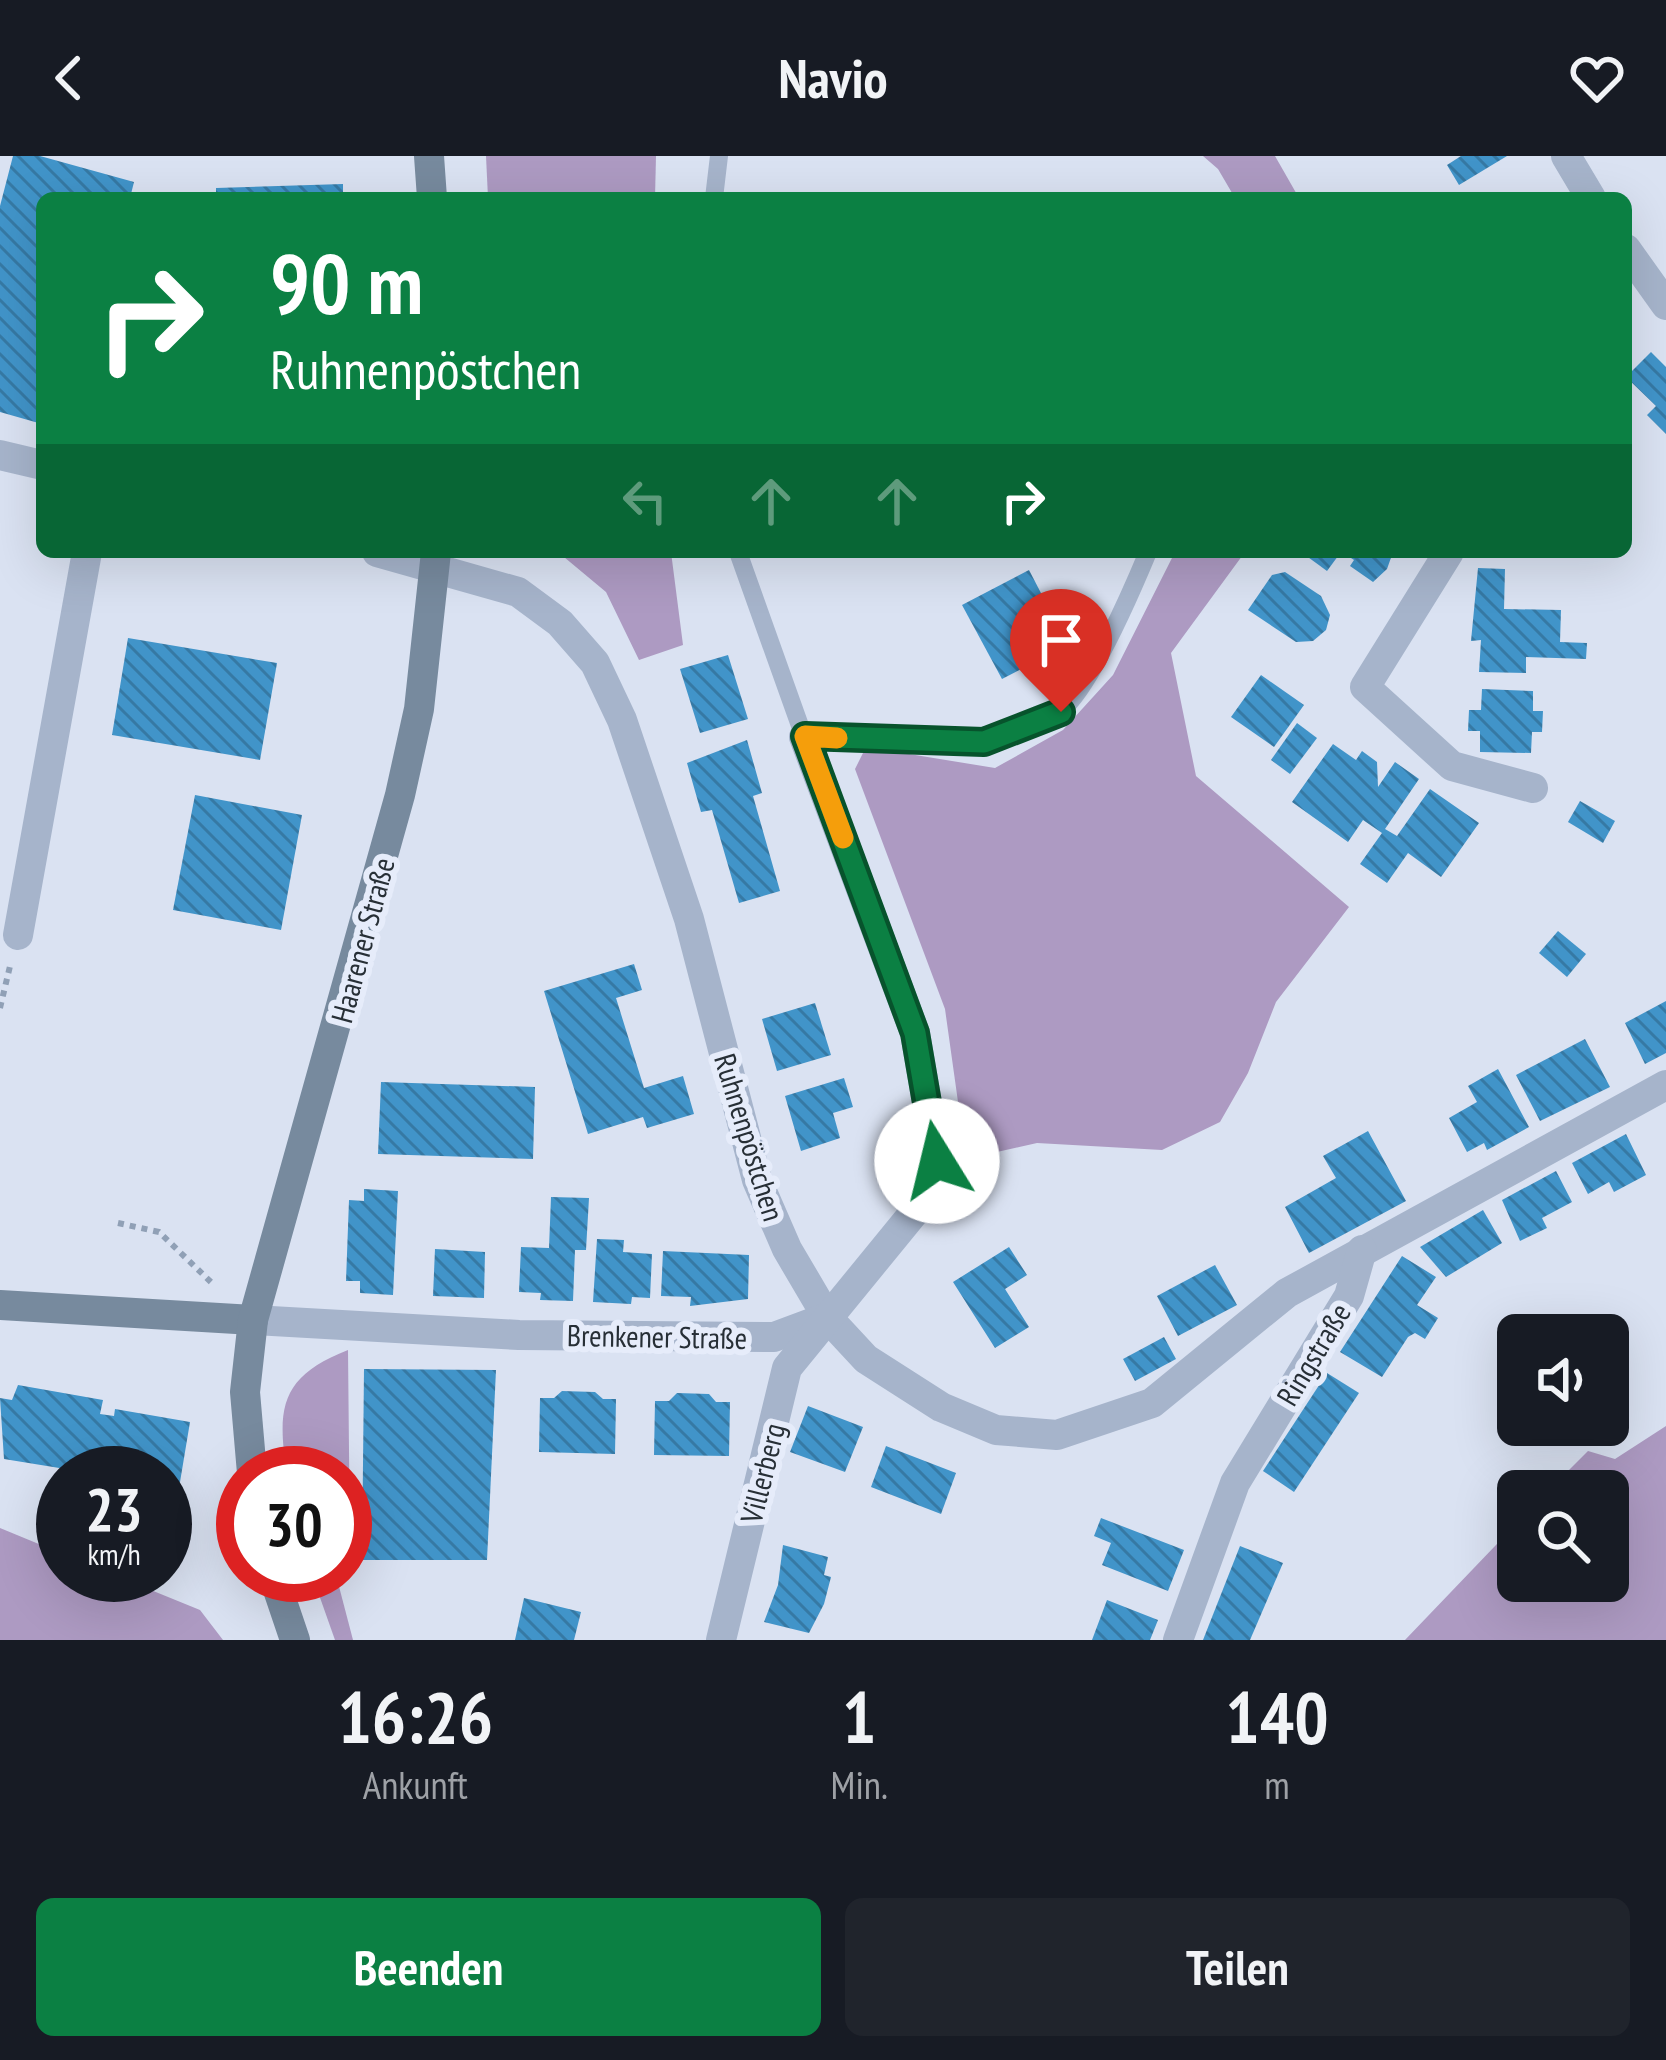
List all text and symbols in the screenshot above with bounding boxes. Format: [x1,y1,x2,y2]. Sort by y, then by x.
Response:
text: Navio [778,43,888,113]
icon: back [36,45,102,111]
icon: heart [1564,45,1630,111]
text: 90 m [270,228,423,337]
icon: right [72,240,228,396]
text: Ruhnenpöstchen [270,334,581,404]
icon: left [612,468,678,534]
icon: ahead [738,468,804,534]
icon: ahead [864,468,930,534]
icon: right [990,468,1056,534]
pin [1010,589,1112,712]
icon: arrive [1028,607,1094,673]
street label: Haarener Straße [321,853,403,1027]
street label: Ruhnenpöstchen [706,1049,794,1225]
position arrow [874,1098,1000,1224]
street label: Ringstraße [1267,1296,1359,1412]
map controls [1497,1314,1629,1602]
button: sound [1497,1314,1629,1446]
street label: Brenkener Straße [567,1315,747,1357]
street label: Villerberg [731,1419,793,1528]
speed limit sign: 30 [216,1446,372,1602]
text: 23 [85,1470,143,1548]
button: search [1497,1470,1629,1602]
text: km/h [87,1534,141,1573]
text: 16:26 [337,1670,493,1763]
text: 1 [842,1670,876,1763]
text: 140 [1225,1670,1329,1763]
text: Ankunft [363,1759,468,1810]
text: Min. [831,1759,888,1810]
text: m [1264,1759,1290,1810]
button: Beenden [36,1898,821,2036]
button: Teilen [845,1898,1630,2036]

